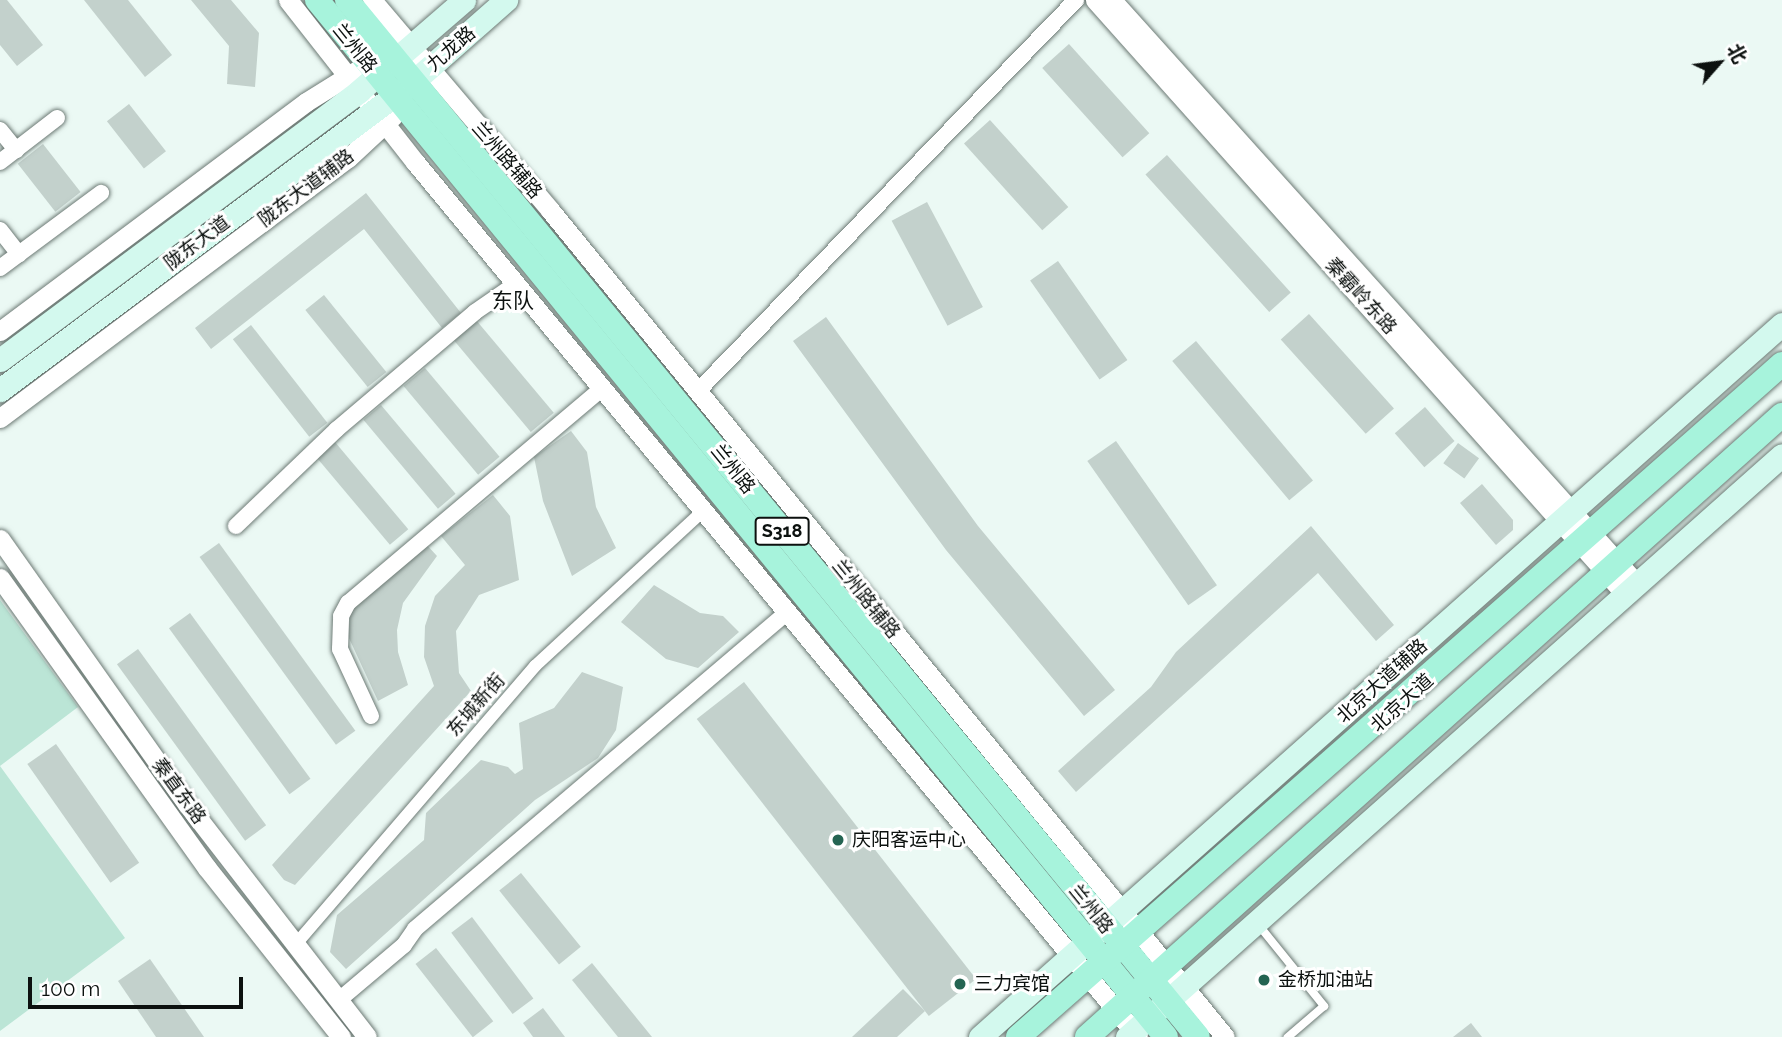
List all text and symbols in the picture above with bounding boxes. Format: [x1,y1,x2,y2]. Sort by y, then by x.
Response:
street label: 兰州路 [328,19,382,77]
street label: 九龙路 [422,22,480,76]
north arrow [1684,28,1754,98]
text: 北 [1723,40,1752,67]
street label: 兰州路辅路 [467,117,547,203]
street label: 陇东大道辅路 [254,145,358,231]
street label: 陇东大道 [160,211,234,275]
street label: 秦霸岭东路 [1321,253,1401,339]
district label: 东队 [492,288,534,314]
street label: 兰州路 [706,440,760,498]
road number: S318 [754,516,810,546]
street label: 兰州路辅路 [827,555,905,643]
street label: 北京大道辅路 [1332,634,1432,728]
street label: 东城新街 [442,669,510,741]
street label: 北京大道 [1366,669,1438,737]
street label: 秦直东路 [147,754,211,828]
place label: 庆阳客运中心 [852,829,966,851]
marker: 庆阳客运中心 [830,832,846,848]
street label: 兰州路 [1064,880,1118,938]
scale bar [32,964,247,1008]
place label: 金桥加油站 [1278,969,1373,991]
marker: 金桥加油站 [1256,972,1272,988]
place label: 三力宾馆 [974,973,1050,995]
text: 100 m [41,976,100,1001]
marker: 三力宾馆 [952,976,968,992]

